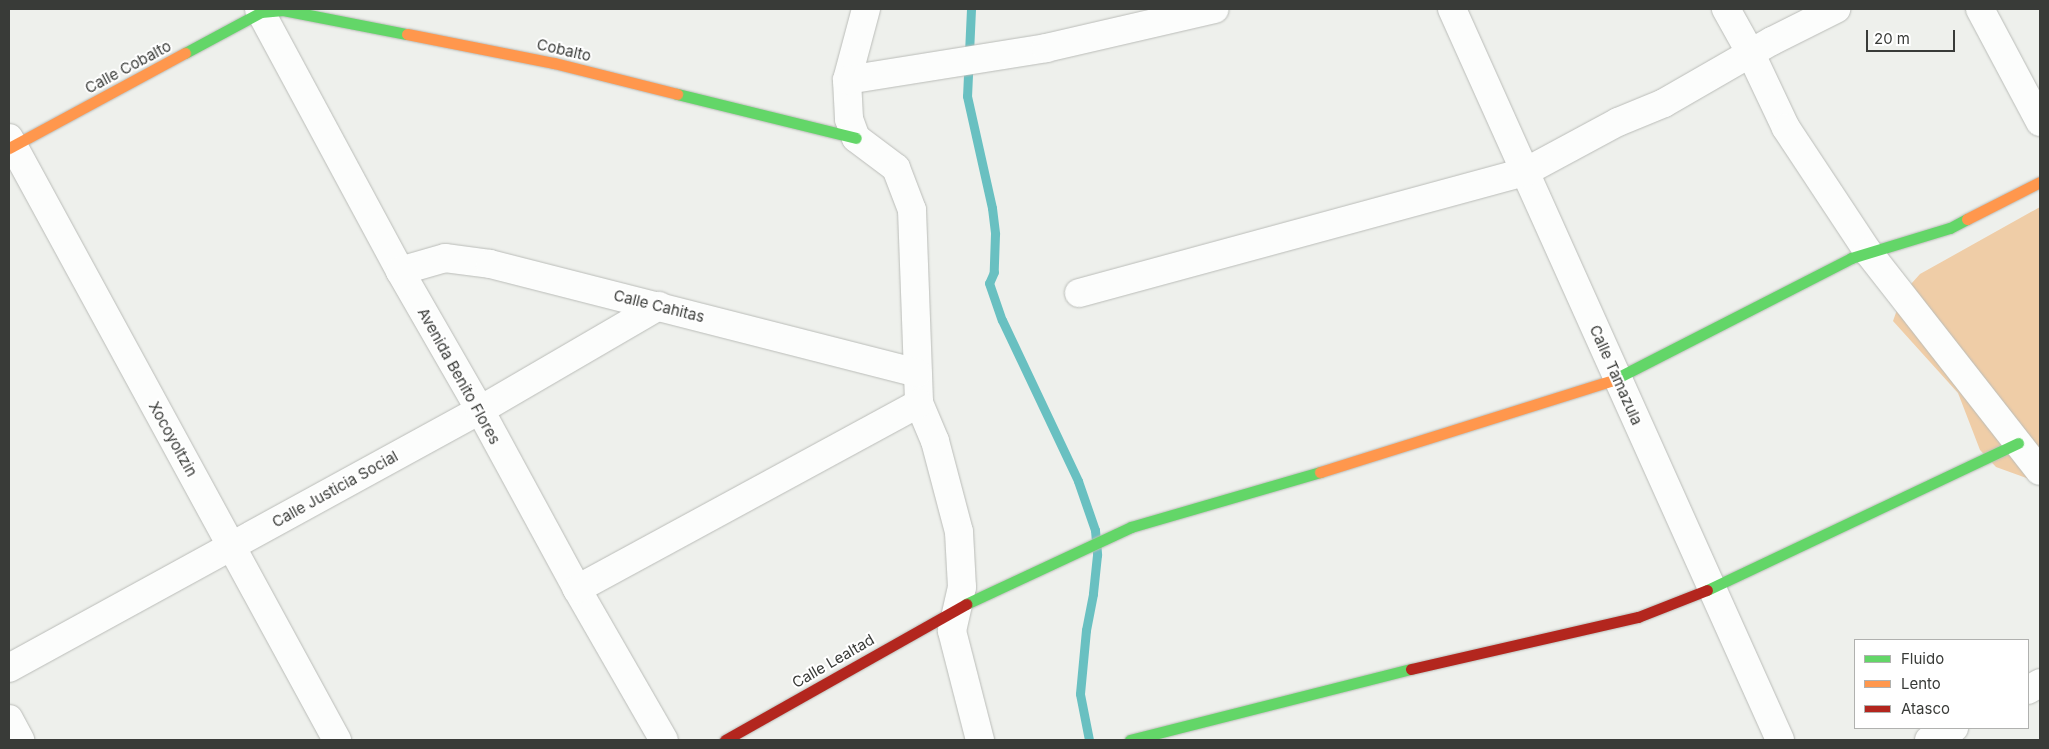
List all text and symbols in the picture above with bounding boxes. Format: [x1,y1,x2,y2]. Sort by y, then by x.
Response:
scale bar [1869,20,1958,52]
text: 20 m [1874,29,1910,48]
street label: Cobalto [535,35,593,65]
street label: Calle Cobalto [82,37,174,97]
street label: Calle Cahitas [612,286,706,326]
street label: Avenida Benito Flores [414,305,504,447]
street label: Calle Tamazula [1586,322,1646,428]
street label: Xocoyoltzin [145,398,201,480]
street label: Calle Justicia Social [269,447,401,531]
street label: Calle Lealtad [789,630,877,692]
legend [1854,639,2029,729]
text: Fluido [1901,649,1944,668]
text: Lento [1901,674,1941,693]
text: Atasco [1901,699,1950,718]

